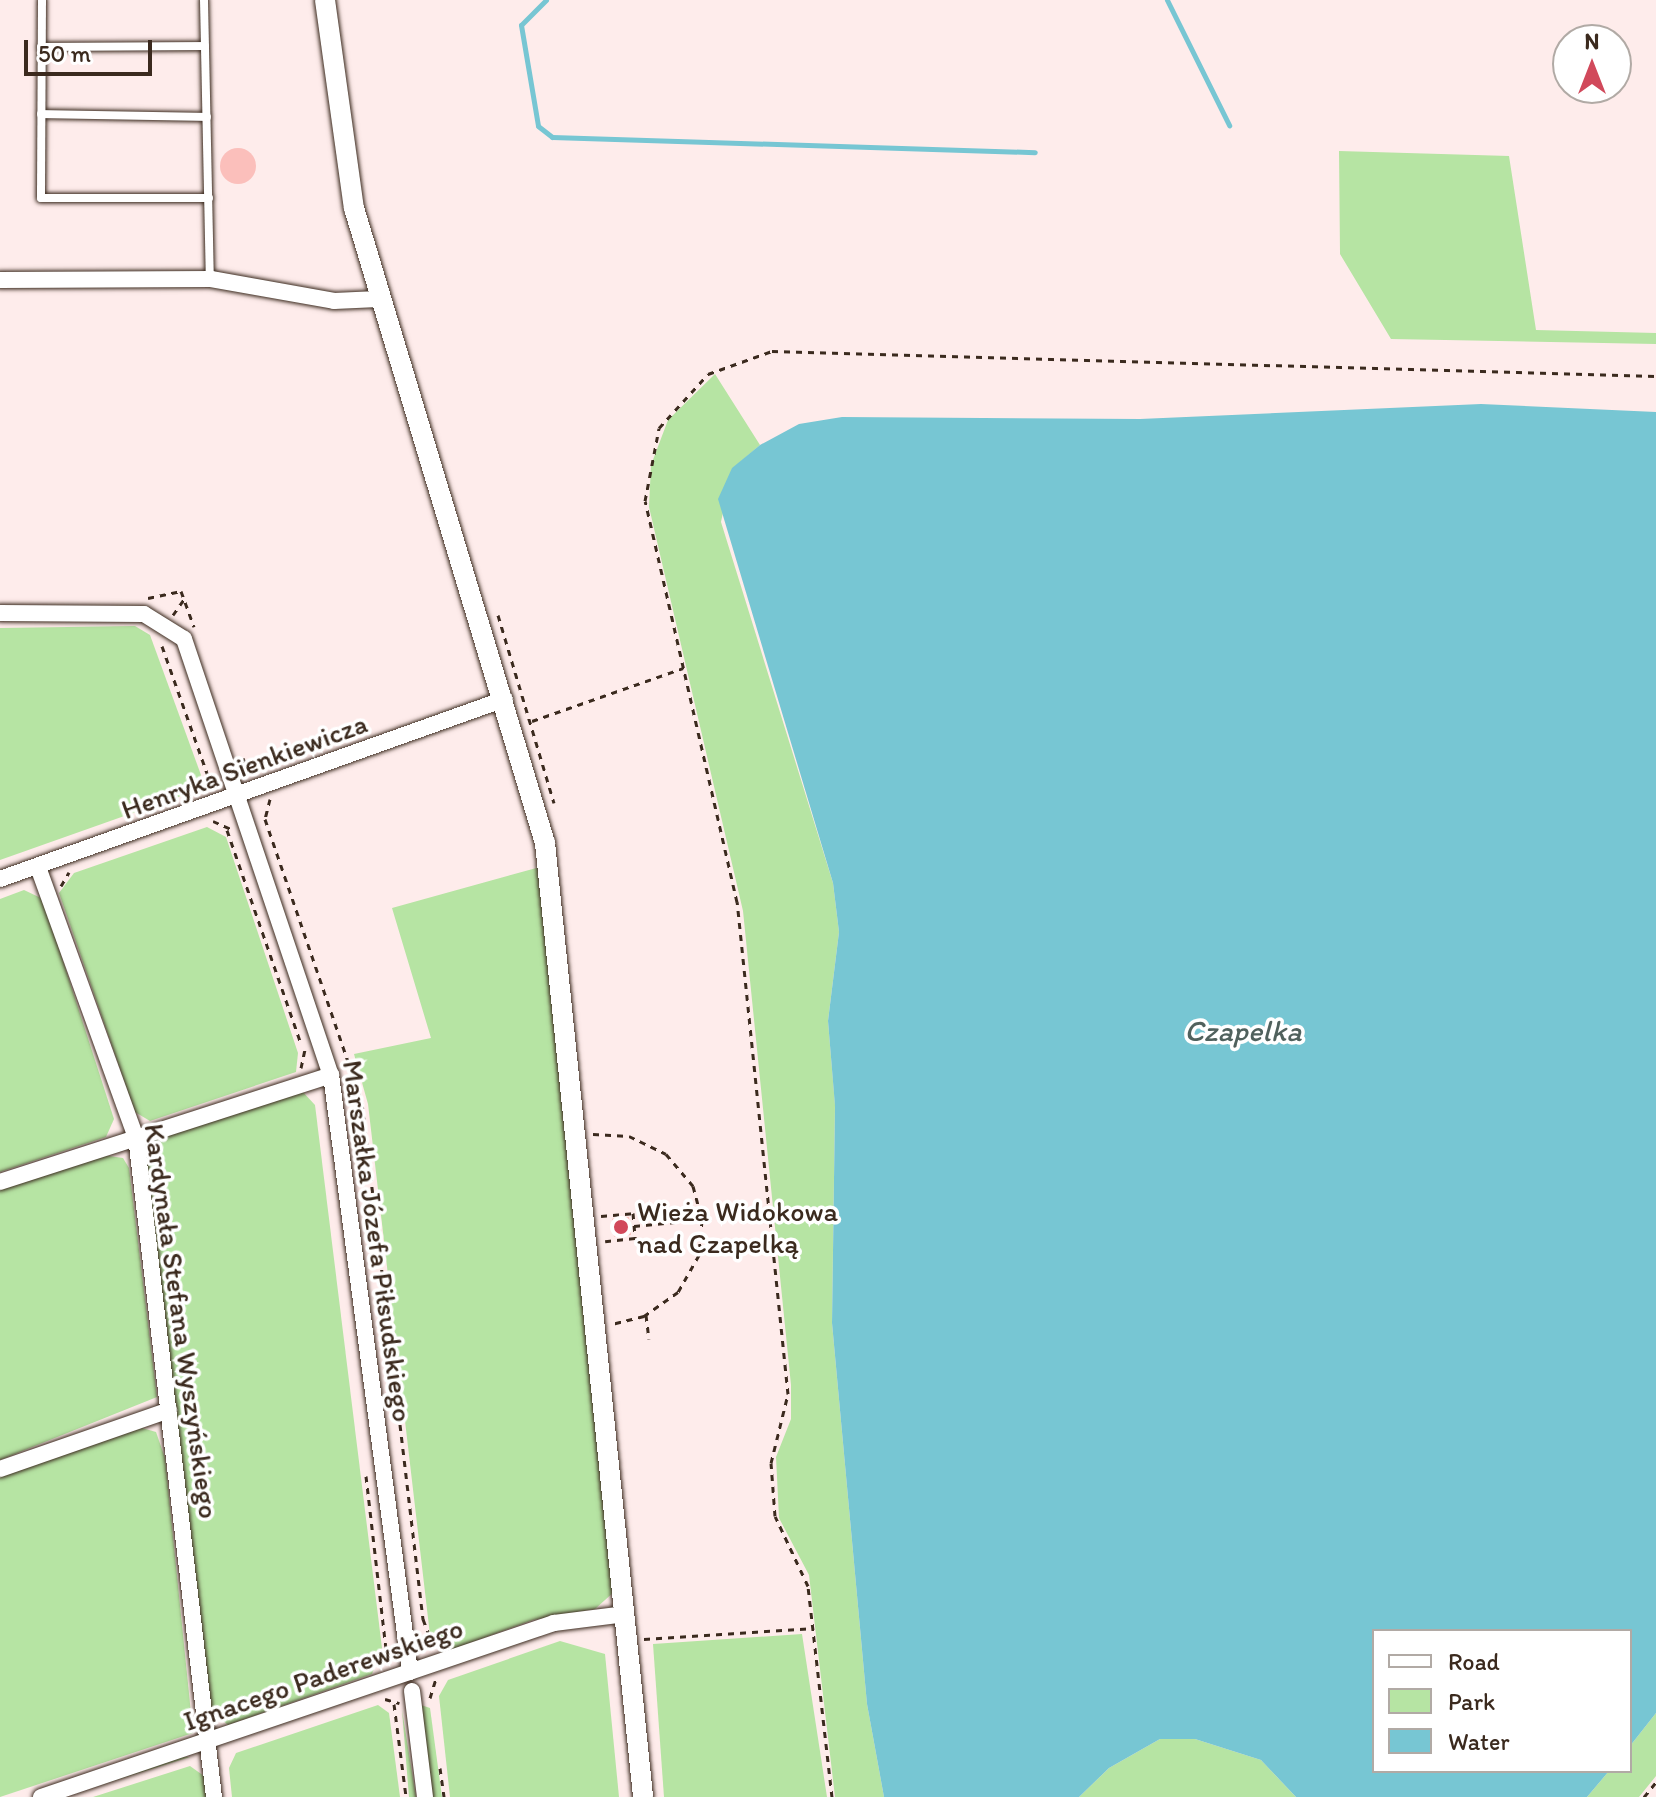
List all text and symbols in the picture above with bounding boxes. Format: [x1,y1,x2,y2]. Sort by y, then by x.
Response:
scale bar [28,24,156,74]
north arrow [1552,24,1632,104]
text: N [1585,28,1599,55]
text: 50 m [38,39,91,68]
street label: Henryka Sienkiewicza [116,706,372,826]
water label: Czapelka [1184,1013,1302,1049]
street label: Marszałka Józefa Piłsudskiego [336,1058,420,1424]
street label: Kardynała Stefana Wyszyńskiego [138,1122,226,1520]
place label: Wieża Widokowa nad Czapelką [637,1194,838,1260]
marker: Wieża Widokowa nad Czapelką [612,1218,630,1236]
street label: Ignacego Paderewskiego [179,1610,467,1738]
legend [1372,1629,1632,1773]
text: Road [1448,1647,1500,1676]
text: Park [1448,1687,1495,1716]
text: Water [1448,1727,1510,1756]

